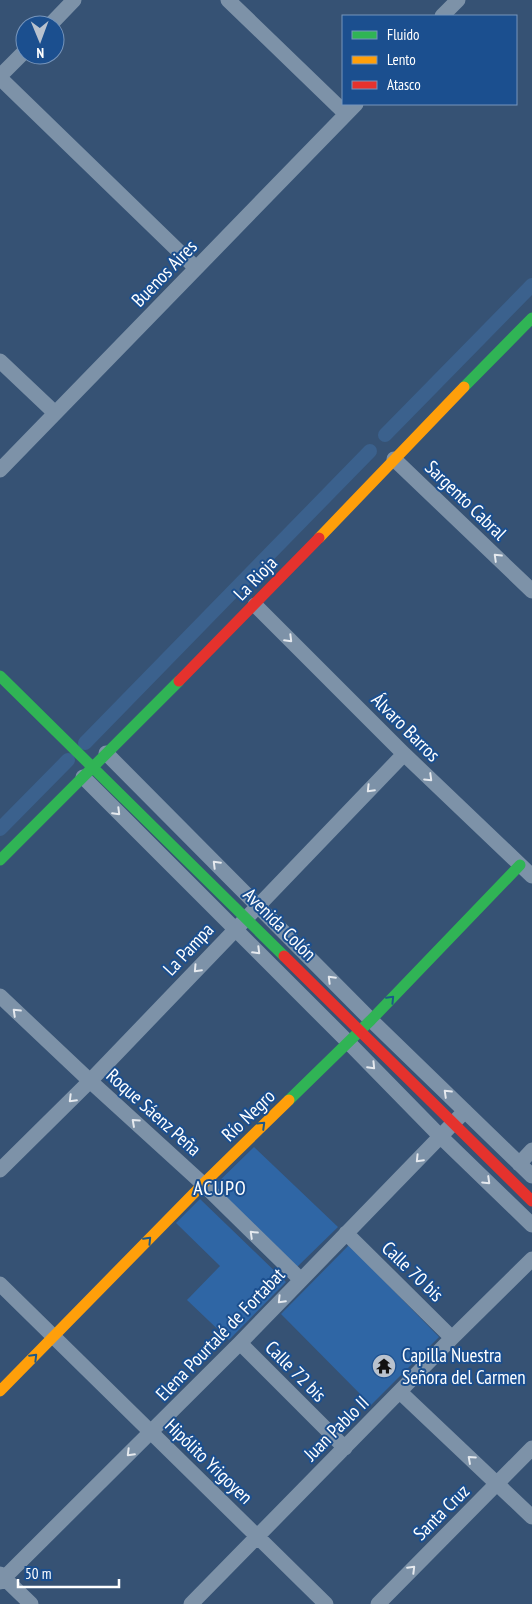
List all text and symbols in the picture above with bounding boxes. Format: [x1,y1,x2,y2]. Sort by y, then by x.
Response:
north arrow [15,15,65,65]
legend [342,15,517,105]
text: Fluido [387,25,419,44]
text: N [36,44,44,62]
text: Lento [387,50,416,69]
text: Atasco [387,75,421,94]
street label: Buenos Aires [126,234,202,312]
street label: Sargento Cabral [420,455,512,545]
street label: La Rioja [228,551,282,605]
one-way arrow [493,554,502,563]
one-way arrow [283,633,292,642]
street label: Álvaro Barros [367,688,445,766]
one-way arrow [424,772,433,781]
one-way arrow [367,783,376,792]
one-way arrow [111,806,120,815]
one-way arrow [213,861,222,870]
street label: Avenida Colón [239,883,321,965]
street label: La Pampa [158,918,218,980]
one-way arrow [251,945,260,954]
one-way arrow [194,963,203,972]
one-way arrow [328,976,337,985]
one-way arrow [385,996,394,1005]
one-way arrow [13,1009,22,1018]
one-way arrow [366,1060,375,1069]
street label: Roque Sáenz Peña [102,1063,206,1161]
street label: Río Negro [216,1084,280,1146]
one-way arrow [443,1090,452,1099]
one-way arrow [69,1093,78,1102]
one-way arrow [131,1119,140,1128]
one-way arrow [257,1122,266,1131]
one-way arrow [416,1153,425,1162]
district label: ACUPO [193,1175,247,1201]
one-way arrow [481,1175,490,1184]
one-way arrow [250,1230,259,1239]
street label: Calle 70 bis [377,1236,449,1306]
one-way arrow [142,1237,151,1246]
street label: Elena Pourtalé de Fortabat [150,1262,290,1405]
one-way arrow [278,1295,287,1304]
street label: Calle 72 bis [260,1335,332,1407]
place label: Capilla Nuestra Señora del Carmen [402,1343,526,1389]
temple icon: Capilla Nuestra Señora del Carmen [371,1353,397,1379]
one-way arrow [29,1354,38,1363]
street label: Juan Pablo II [298,1390,374,1466]
street label: Hipólito Yrigoyen [160,1413,258,1509]
one-way arrow [127,1447,136,1456]
one-way arrow [468,1456,477,1465]
street label: Santa Cruz [408,1479,474,1545]
scale bar [18,1556,119,1588]
text: 50 m [25,1564,51,1583]
one-way arrow [407,1566,416,1575]

